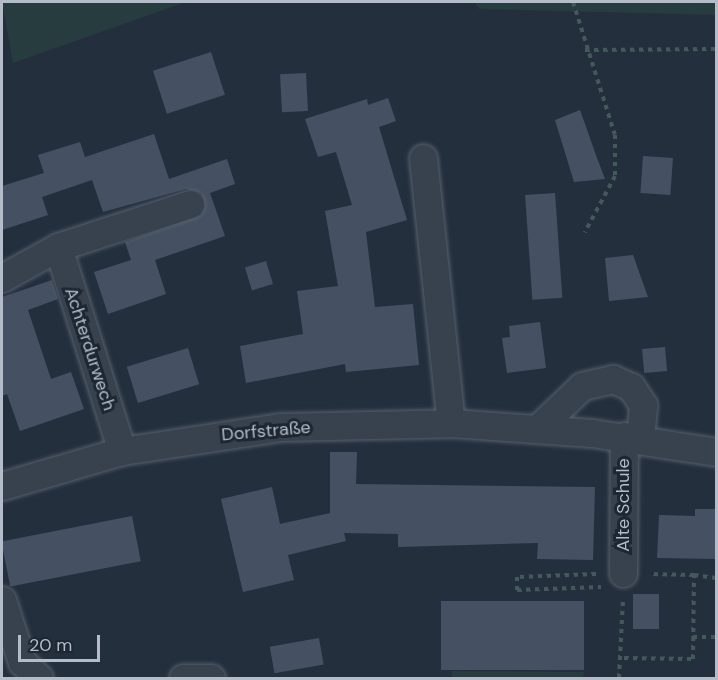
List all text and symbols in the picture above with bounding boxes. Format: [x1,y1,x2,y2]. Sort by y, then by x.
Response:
street label: Achterdurwech [60,285,120,413]
street label: Dorfstraße [220,416,312,446]
street label: Alte Schule [612,458,634,552]
scale bar [21,623,104,661]
text: 20 m [29,633,72,657]

